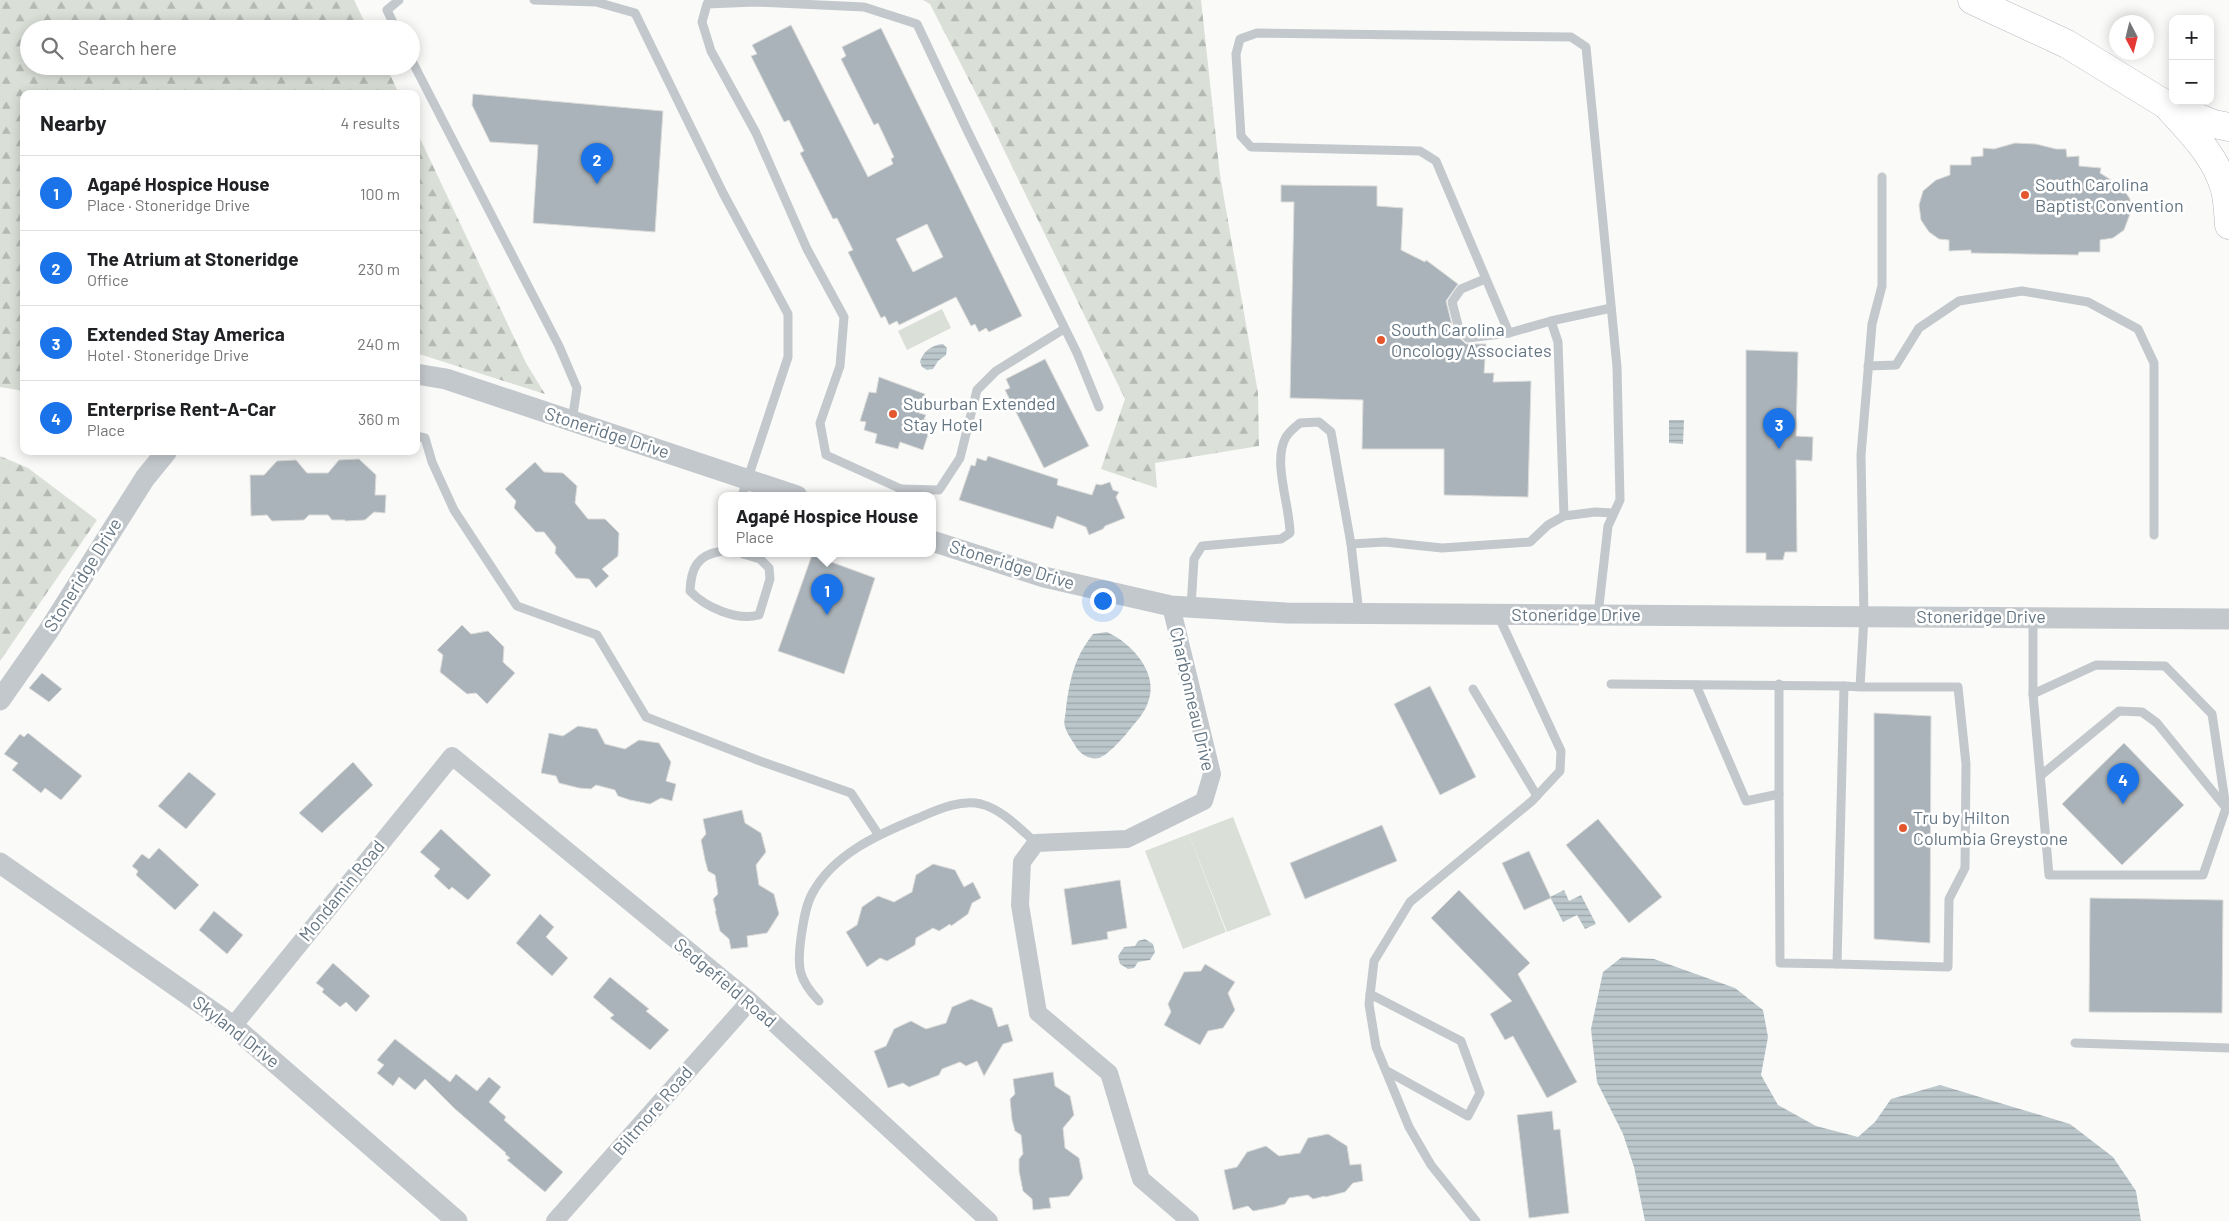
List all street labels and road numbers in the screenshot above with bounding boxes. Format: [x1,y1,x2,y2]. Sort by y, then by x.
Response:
street label: Stoneridge Drive [542,402,672,463]
street label: Stoneridge Drive [38,514,126,635]
street label: Stoneridge Drive [947,535,1078,594]
street label: Stoneridge Drive [1511,603,1641,625]
street label: Stoneridge Drive [1916,605,2046,627]
street label: Charbonneau Drive [1166,625,1220,773]
street label: Mondamin Road [294,835,389,945]
street label: Sedgefield Road [670,933,781,1032]
street label: Skyland Drive [189,990,284,1072]
street label: Biltmore Road [608,1061,697,1159]

